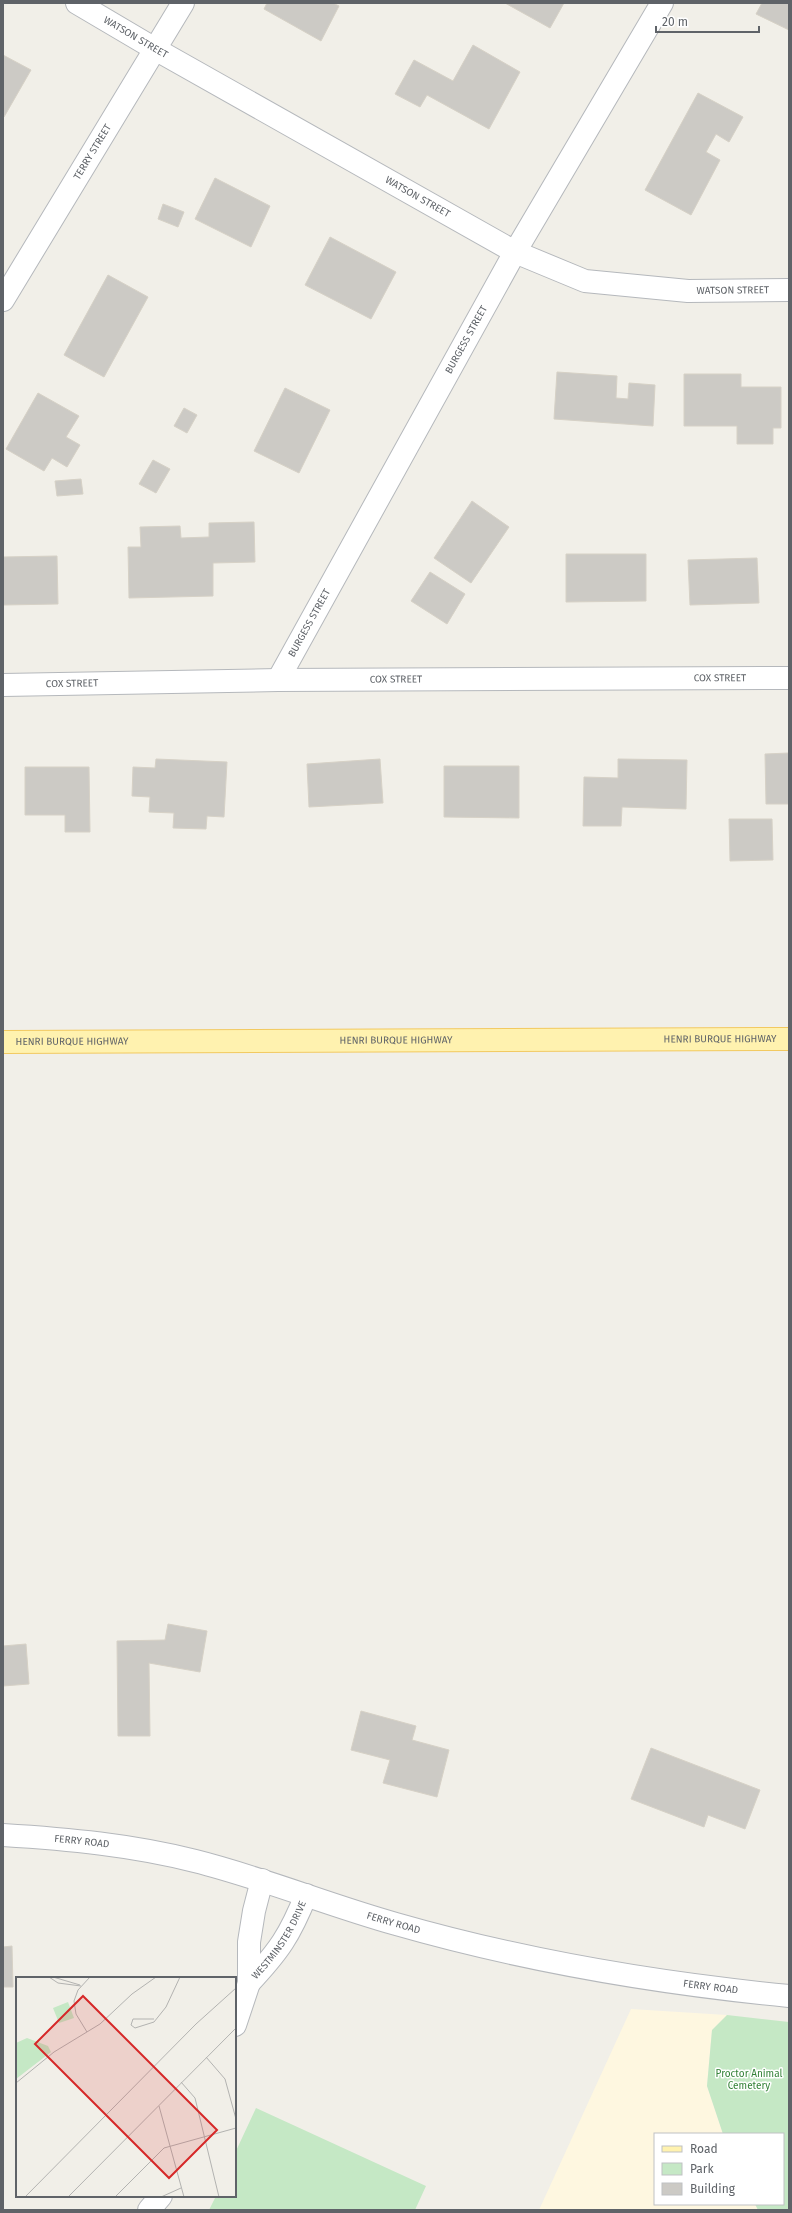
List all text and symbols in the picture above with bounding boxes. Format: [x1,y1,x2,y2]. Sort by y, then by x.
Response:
scale bar [656,8,759,34]
street label: WATSON STREET [101,14,171,61]
text: 20 m [662,15,688,29]
street label: TERRY STREET [71,121,115,182]
street label: WATSON STREET [383,174,453,221]
street label: WATSON STREET [696,284,770,297]
street label: BURGESS STREET [443,303,491,376]
street label: BURGESS STREET [286,586,334,659]
street label: COX STREET [694,672,747,684]
street label: COX STREET [370,673,423,686]
street label: COX STREET [46,677,99,690]
street label: HENRI BURQUE HIGHWAY [664,1033,777,1045]
street label: HENRI BURQUE HIGHWAY [340,1034,453,1047]
street label: HENRI BURQUE HIGHWAY [16,1036,129,1048]
street label: FERRY ROAD [54,1833,110,1851]
street label: WESTMINSTER DRIVE [249,1899,309,1982]
street label: FERRY ROAD [365,1910,422,1937]
inset map [16,1977,236,2197]
street label: FERRY ROAD [682,1978,739,1997]
park label: Proctor Animal Cemetery [716,2068,782,2092]
legend [654,2133,784,2205]
text: Road [690,2142,718,2156]
text: Park [690,2162,714,2176]
text: Building [690,2182,736,2196]

